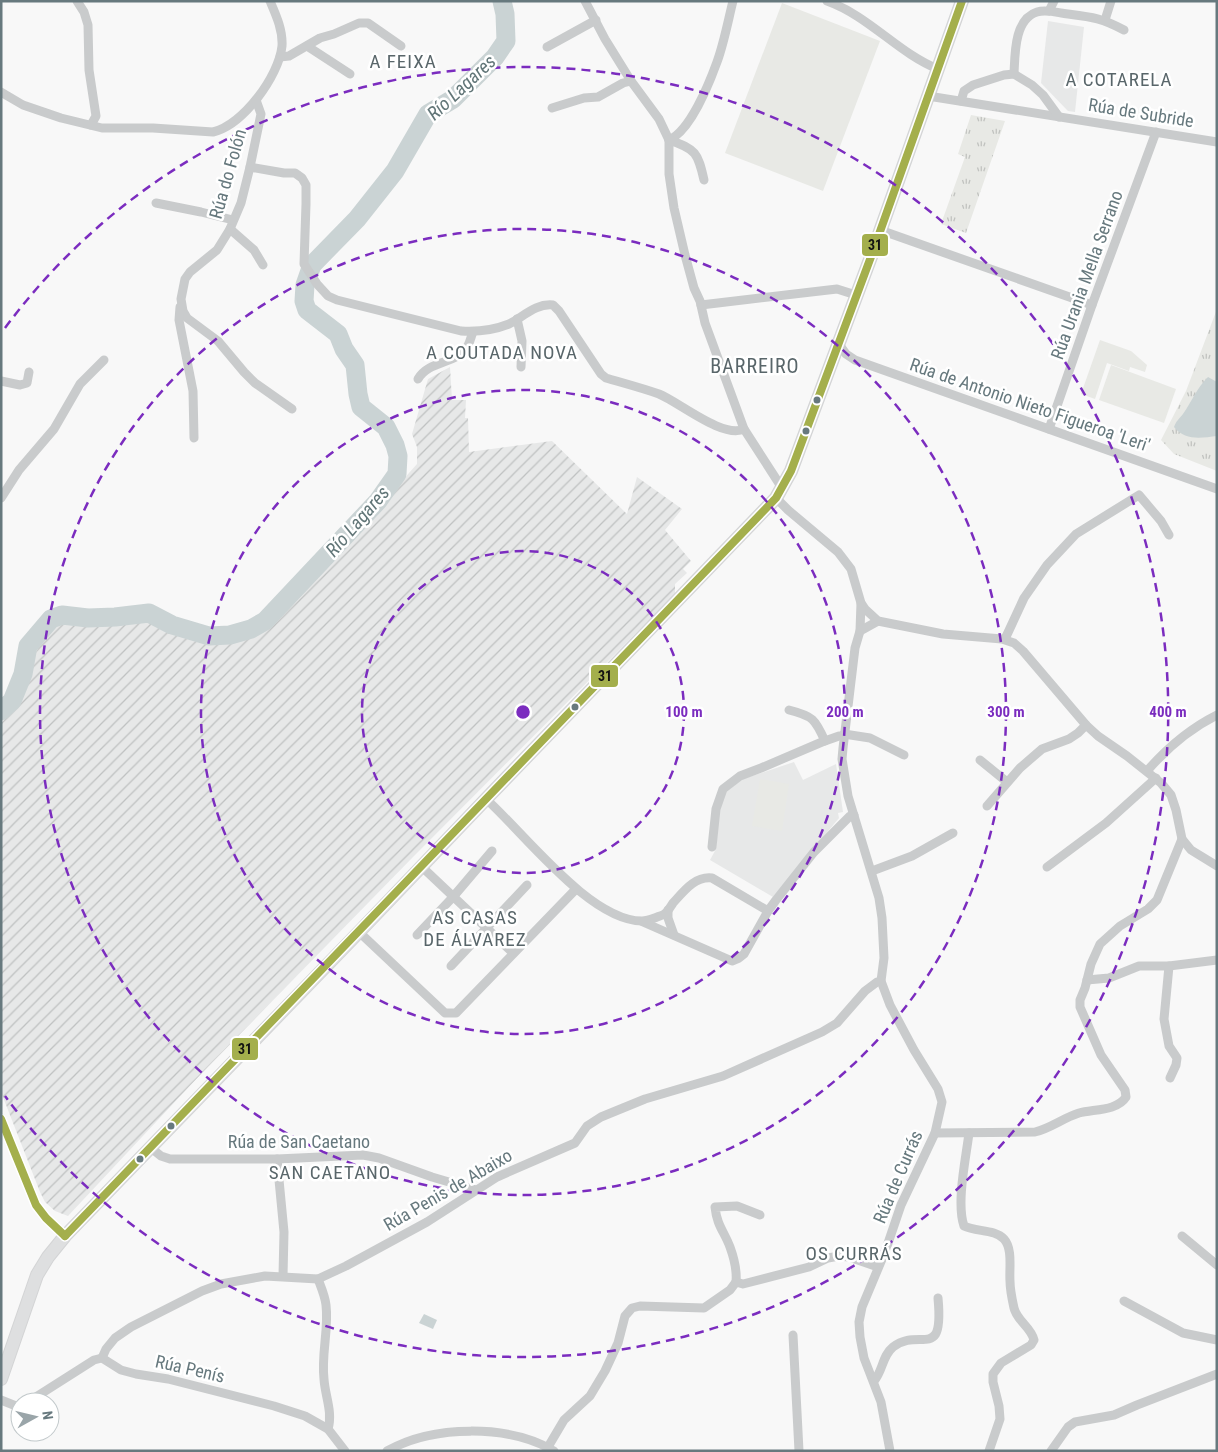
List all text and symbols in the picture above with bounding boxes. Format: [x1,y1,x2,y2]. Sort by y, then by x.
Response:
district label: A FEIXA [369,50,437,73]
water label: Río Lagares [422,50,501,125]
district label: A COTARELA [1065,68,1173,91]
street label: Rúa de Subride [1087,94,1195,131]
street label: Rúa do Folón [205,127,250,221]
street label: Rúa Urania Mella Serrano [1046,187,1127,362]
line badge: 31 [861,233,889,257]
text: 31 [868,237,882,253]
district label: A COUTADA NOVA [426,341,578,364]
street label: Rúa de Antonio Nieto Figueroa 'Leri' [907,353,1153,456]
district label: BARREIRO [710,354,800,378]
unlabelled marker [812,395,822,405]
unlabelled marker [801,426,811,436]
water label: Río Lagares [321,481,394,561]
line badge: 31 [590,664,619,688]
text: 31 [598,668,612,684]
unlabelled marker [570,702,580,712]
centre of rings [514,703,532,721]
text: 100 m [665,703,703,721]
text: 200 m [826,703,864,721]
text: 300 m [987,703,1025,721]
text: 400 m [1149,703,1187,721]
district label: AS CASAS DE ÁLVAREZ [423,906,527,951]
line badge: 31 [231,1037,259,1061]
text: 31 [238,1041,252,1057]
unlabelled marker [166,1121,176,1131]
street label: Rúa de Currás [869,1127,927,1226]
street label: Rúa de San Caetano [228,1131,370,1152]
street label: Rúa Penis de Abaixo [380,1144,516,1235]
unlabelled marker [135,1154,145,1164]
district label: SAN CAETANO [269,1161,391,1184]
district label: OS CURRÁS [805,1242,903,1265]
street label: Rúa Penís [153,1350,227,1387]
north arrow [10,1392,60,1442]
text: N [39,1410,56,1421]

